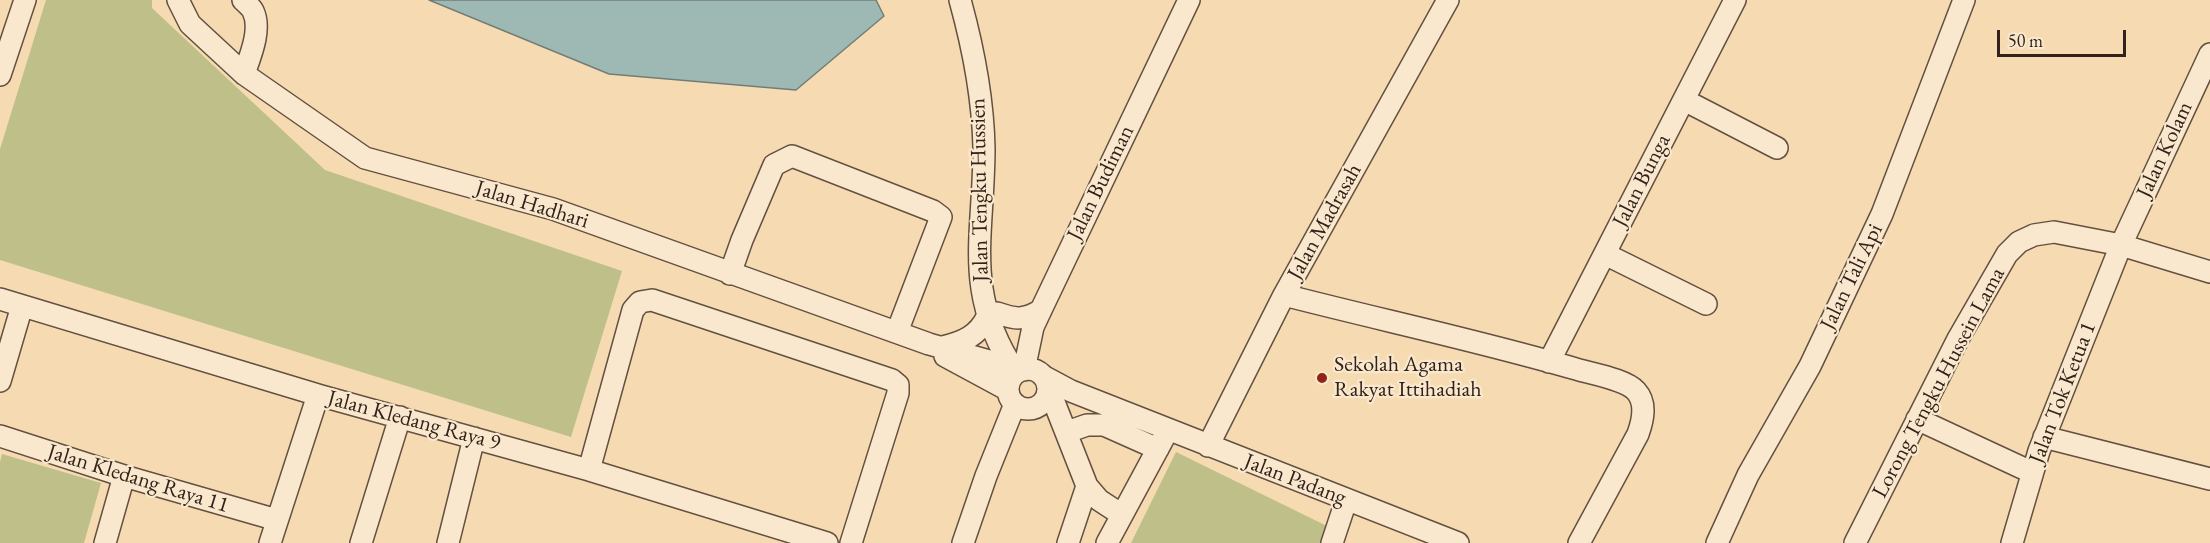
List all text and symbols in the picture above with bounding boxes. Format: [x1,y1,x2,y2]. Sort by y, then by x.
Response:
scale bar [2000,18,2129,56]
text: 50 m [2008,29,2043,52]
street label: Jalan Tengku Hussien [965,98,995,282]
street label: Jalan Kolam [2131,98,2199,202]
street label: Jalan Budiman [1062,121,1140,245]
street label: Jalan Bunga [1607,130,1677,232]
street label: Jalan Madrasah [1282,159,1368,285]
street label: Jalan Hadhari [472,175,592,235]
street label: Jalan Tali Api [1815,220,1889,334]
street label: Lorong Tengku Hussein Lama [1867,263,2011,503]
street label: Jalan Tok Ketua 1 [2024,318,2102,468]
place label: Sekolah Agama Rakyat Ittihadiah [1334,352,1482,404]
marker: Sekolah Agama Rakyat Ittihadiah [1315,371,1329,385]
street label: Jalan Kledang Raya 9 [325,385,503,457]
street label: Jalan Kledang Raya 11 [44,439,232,519]
street label: Jalan Padang [1240,448,1350,512]

